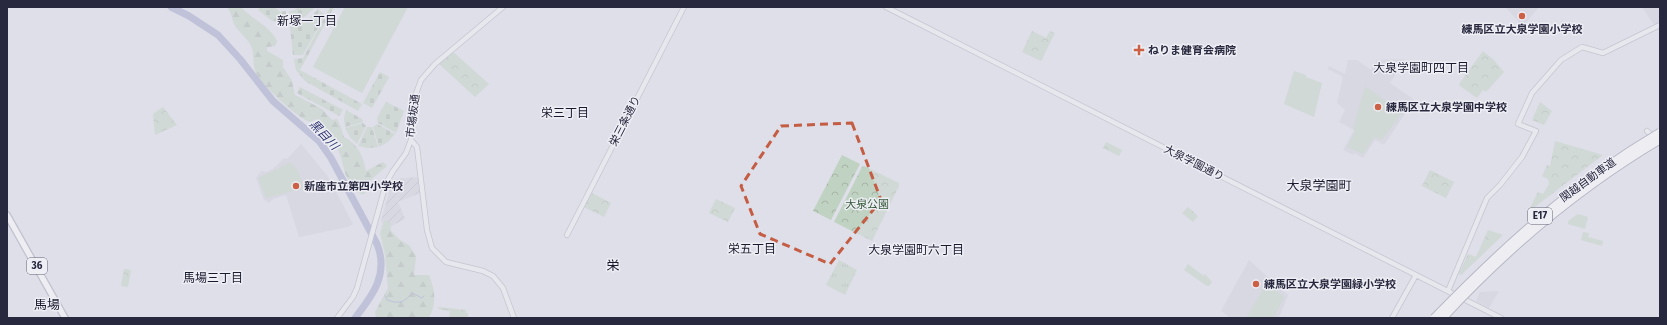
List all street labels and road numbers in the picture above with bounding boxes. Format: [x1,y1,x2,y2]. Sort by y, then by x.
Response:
street label: 市場坂通 [404,93,422,139]
street label: 栄三条通り [607,94,643,148]
street label: 大泉学園通り [1162,142,1226,184]
street label: 関越自動車道 [1557,155,1619,205]
road number: E17 [1528,208,1552,224]
road number: 36 [27,258,47,274]

